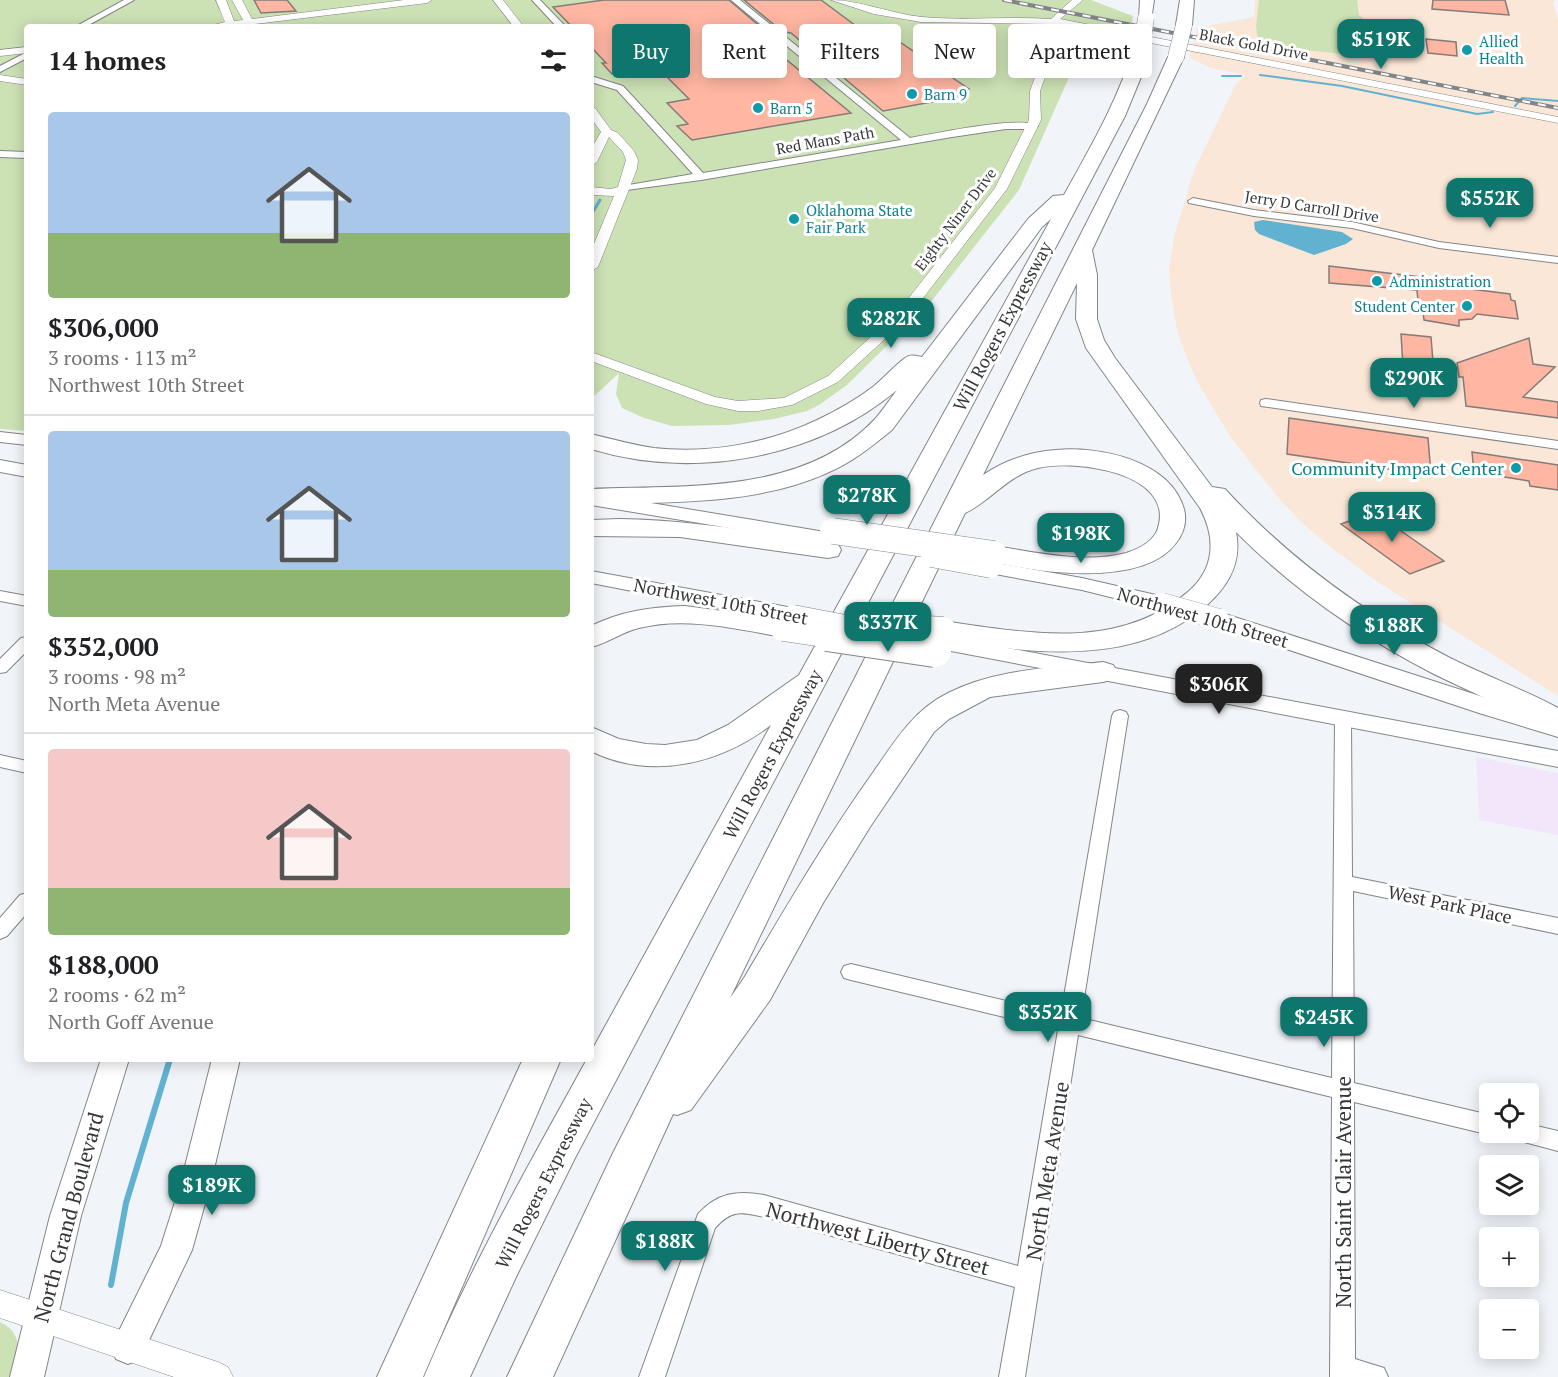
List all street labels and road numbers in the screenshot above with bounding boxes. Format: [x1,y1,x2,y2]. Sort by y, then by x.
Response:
street label: Black Gold Drive [1198,24,1310,64]
street label: Red Mans Path [774,121,876,158]
street label: Eighty Niner Drive [910,164,1000,274]
street label: Jerry D Carroll Drive [1244,186,1380,226]
street label: Will Rogers Expressway [947,236,1057,415]
street label: Northwest 10th Street [632,572,810,630]
street label: Northwest 10th Street [1115,581,1292,653]
street label: Will Rogers Expressway [717,664,827,843]
street label: West Park Place [1386,879,1514,929]
street label: North Saint Clair Avenue [1329,1076,1357,1308]
street label: North Meta Avenue [1019,1079,1075,1263]
street label: Will Rogers Expressway [489,1093,597,1273]
street label: North Grand Boulevard [26,1108,110,1325]
street label: Northwest Liberty Street [763,1195,993,1281]

